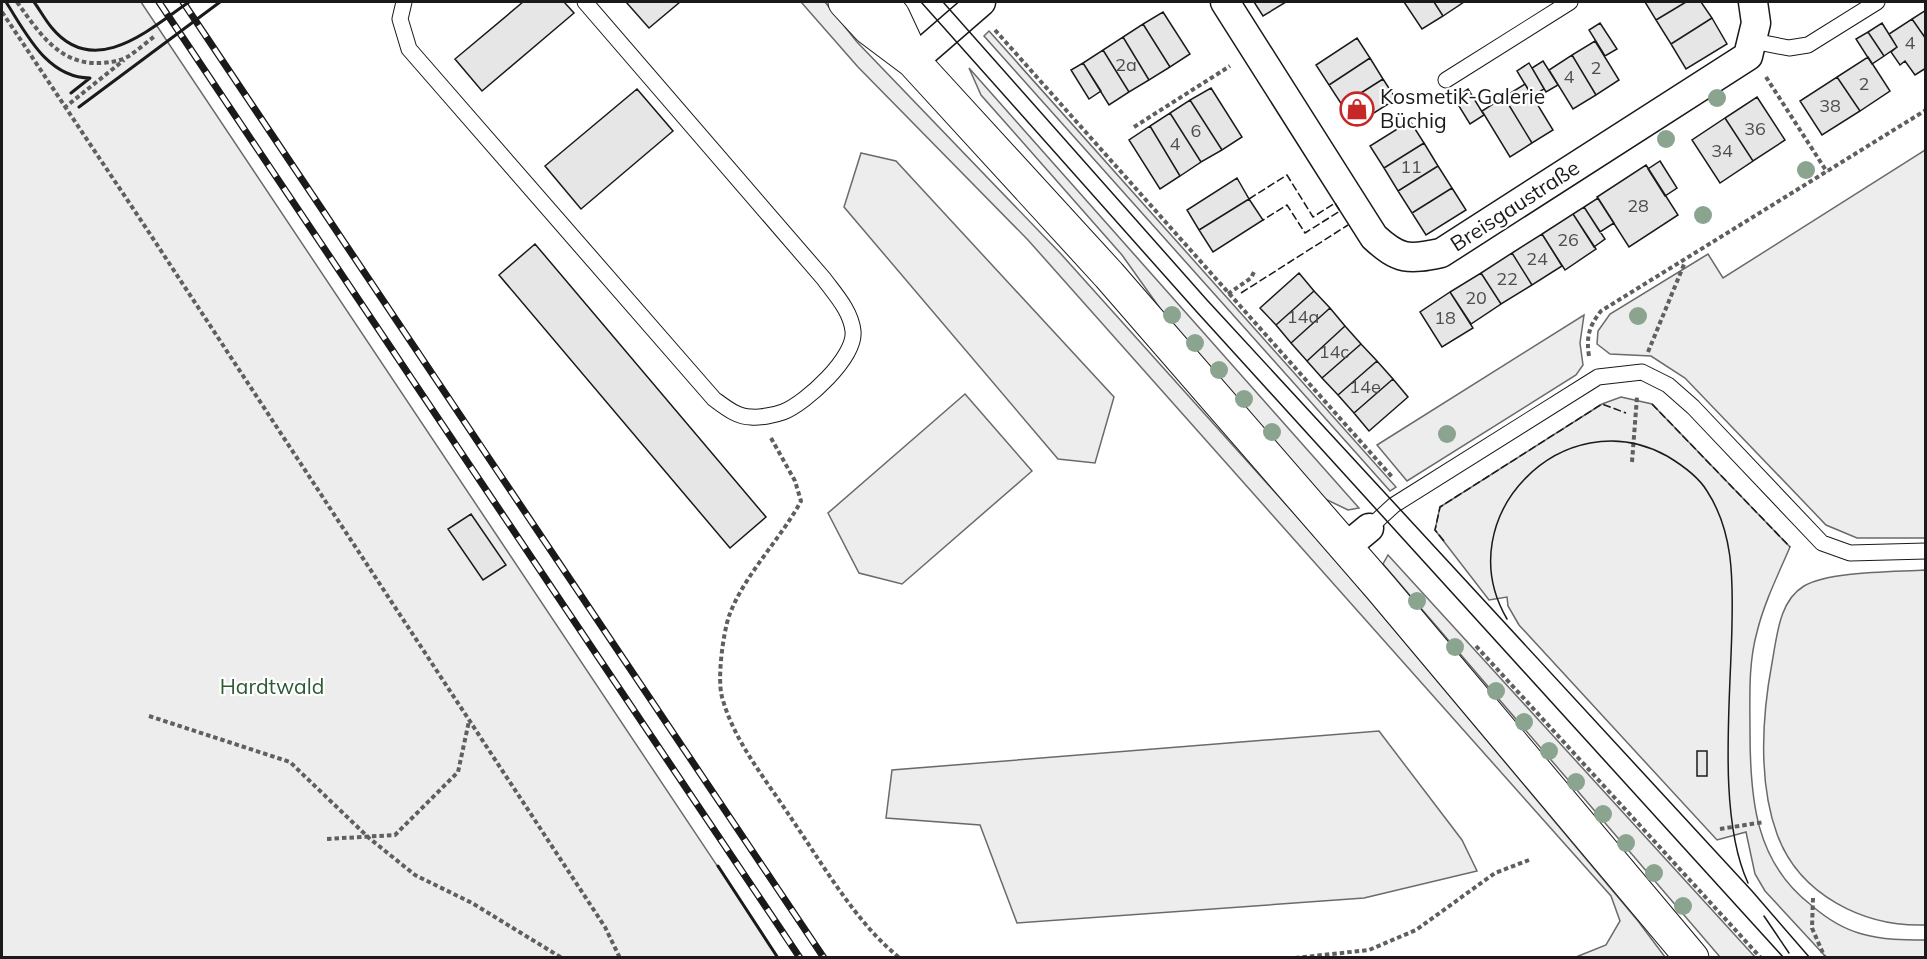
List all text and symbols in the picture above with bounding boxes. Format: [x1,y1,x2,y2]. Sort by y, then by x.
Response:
house number: 4 [1905,31,1916,54]
house number: 2a [1115,53,1137,76]
house number: 2 [1591,56,1601,79]
house number: 4 [1564,65,1575,88]
house number: 2 [1859,72,1869,95]
place label: Kosmetik-Galerie Büchig [1380,83,1545,133]
shop icon: Kosmetik-Galerie Büchig [1339,91,1375,127]
house number: 38 [1819,94,1841,117]
house number: 36 [1744,117,1766,140]
house number: 6 [1191,119,1201,142]
house number: 4 [1170,132,1181,155]
house number: 34 [1711,139,1733,162]
street label: Breisgaustraße [1445,154,1584,257]
house number: 11 [1400,155,1422,178]
house number: 28 [1627,194,1649,217]
house number: 26 [1557,228,1579,251]
house number: 24 [1526,247,1548,270]
house number: 22 [1496,267,1518,290]
house number: 20 [1465,286,1487,309]
house number: 14a [1287,305,1319,328]
house number: 18 [1434,306,1456,329]
house number: 14c [1319,340,1349,363]
house number: 14e [1349,375,1381,398]
park label: Hardtwald [220,673,324,699]

